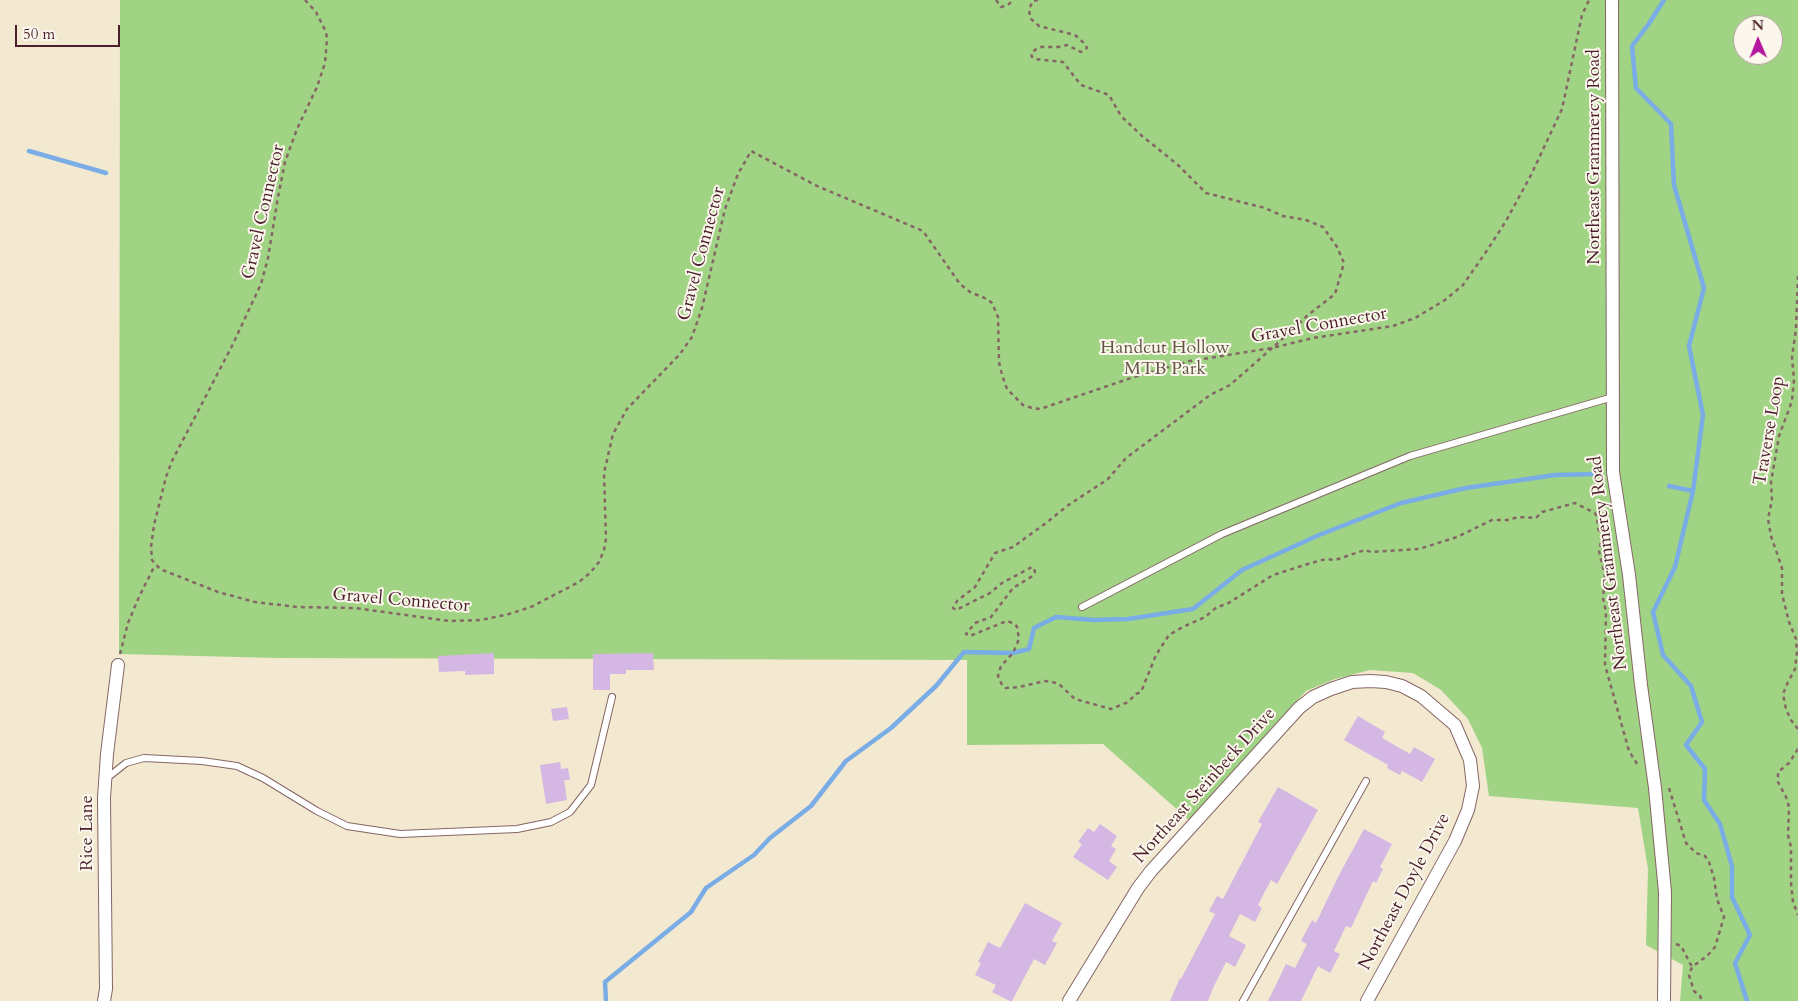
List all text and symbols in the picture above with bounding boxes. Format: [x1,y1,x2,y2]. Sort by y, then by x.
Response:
scale bar [18,15,122,47]
north arrow [1733,15,1783,65]
text: N [1752,16,1764,35]
text: 50 m [23,24,55,44]
street label: Northeast Grammercy Road [1584,49,1606,265]
street label: Gravel Connector [238,143,290,281]
street label: Gravel Connector [674,185,730,323]
street label: Gravel Connector [1249,303,1389,349]
park label: Handcut Hollow MTB Park [1100,338,1230,380]
street label: Traverse Loop [1750,375,1790,487]
street label: Northeast Grammercy Road [1585,455,1633,671]
street label: Gravel Connector [332,584,470,618]
street label: Northeast Steinbeck Drive [1129,704,1281,868]
street label: Rice Lane [77,795,99,871]
street label: Northeast Doyle Drive [1354,810,1456,974]

